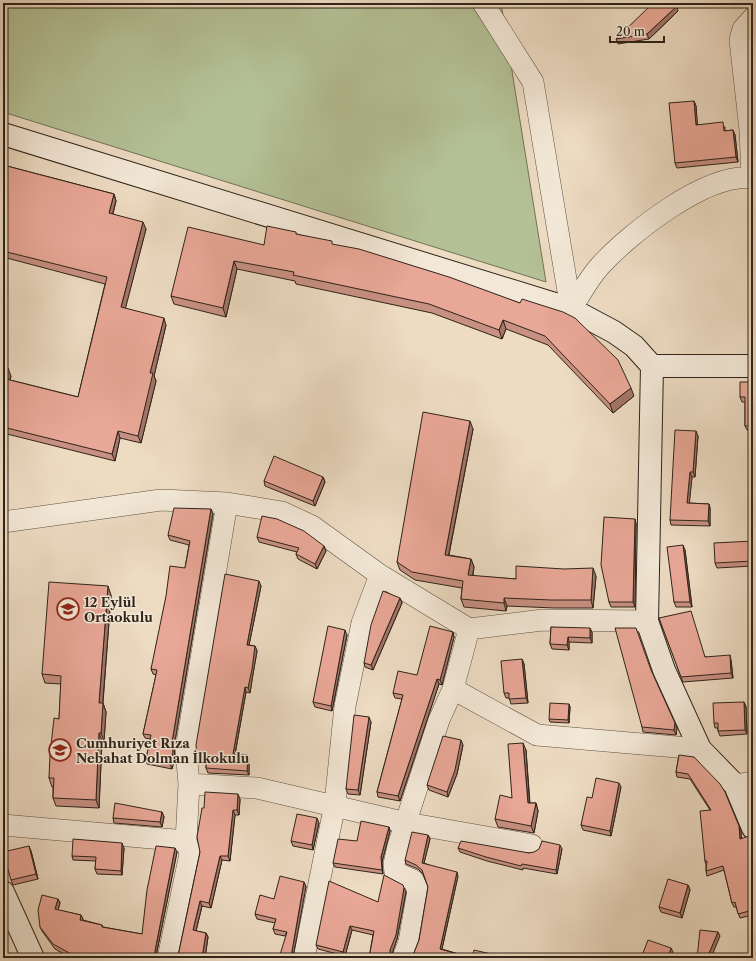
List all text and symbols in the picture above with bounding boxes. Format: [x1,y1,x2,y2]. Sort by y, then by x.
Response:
scale bar [610,18,664,44]
text: 20 m [616,24,645,39]
place label: 12 Eylül Ortaokulu [84,594,153,625]
school or university icon: 12 Eylül Ortaokulu [55,596,81,622]
place label: Cumhuriyet Rıza Nebahat Dolman İlkokulu [76,735,250,766]
school or university icon: Cumhuriyet Rıza Nebahat Dolman İlkokulu [47,737,73,763]

